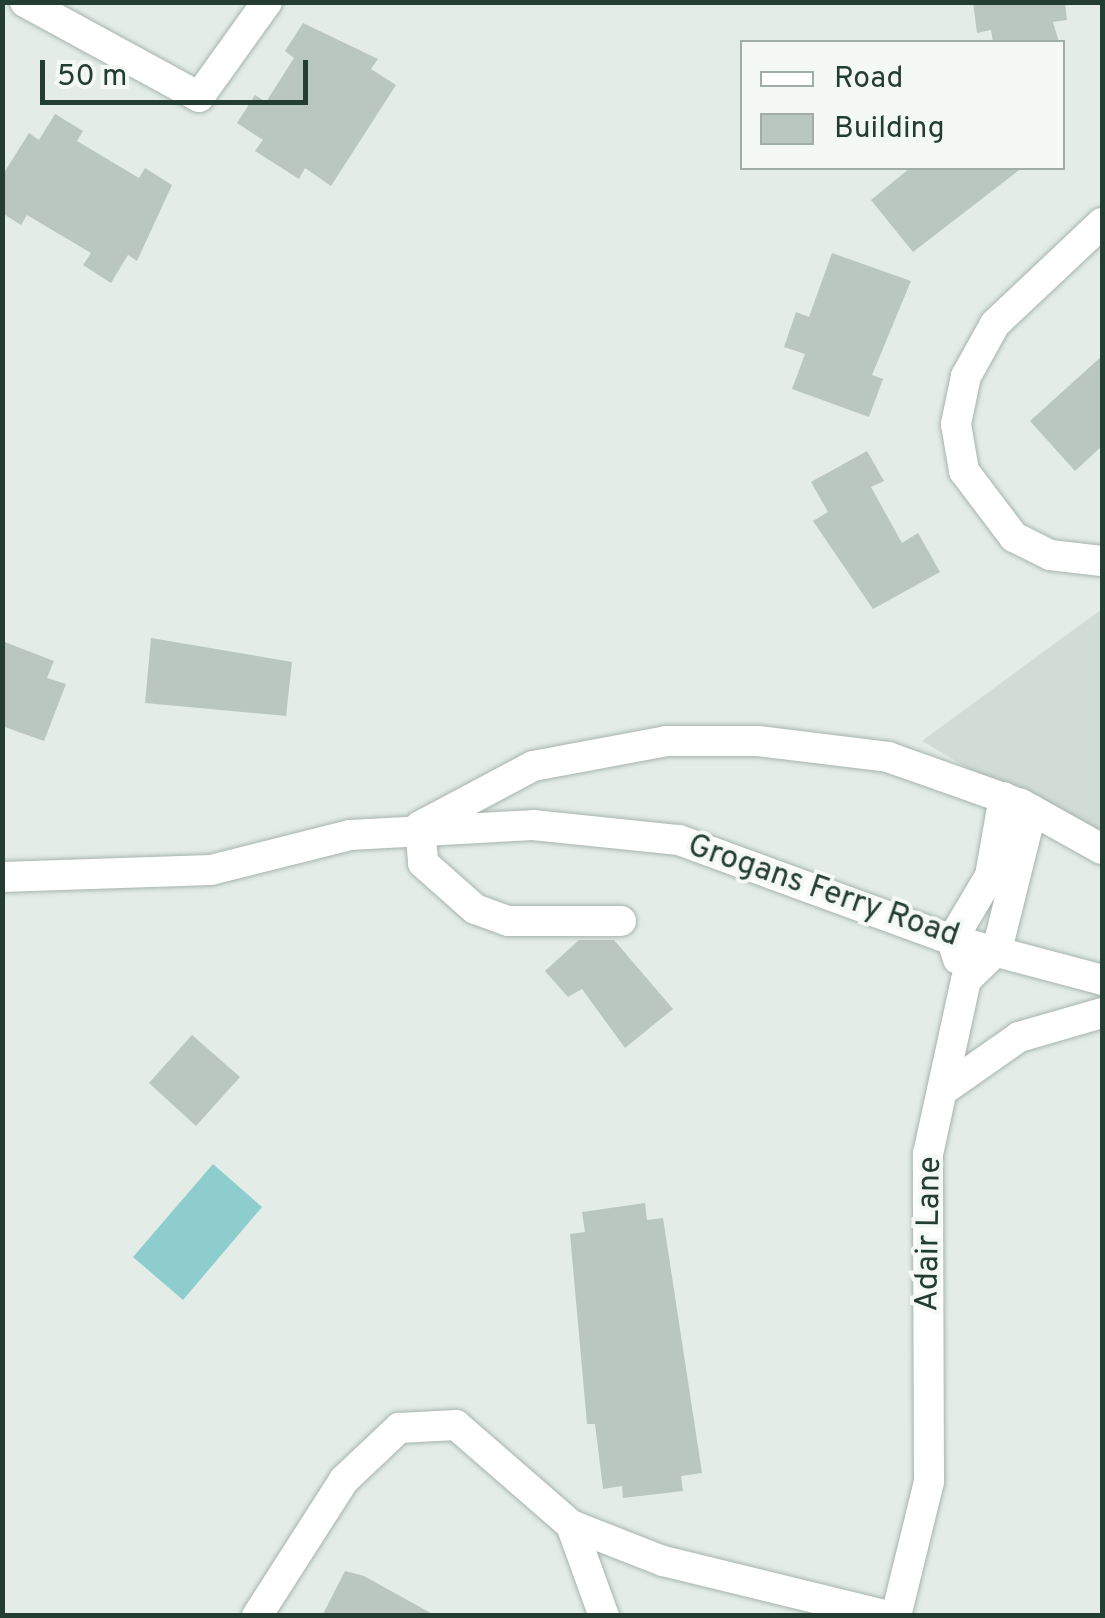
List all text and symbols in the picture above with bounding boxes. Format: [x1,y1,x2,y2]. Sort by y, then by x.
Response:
scale bar [45,40,312,102]
legend [740,40,1065,170]
text: 50 m [57,59,127,96]
text: Road [834,61,903,98]
text: Building [834,111,945,148]
street label: Grogans Ferry Road [682,828,964,956]
street label: Adair Lane [909,1156,951,1312]

